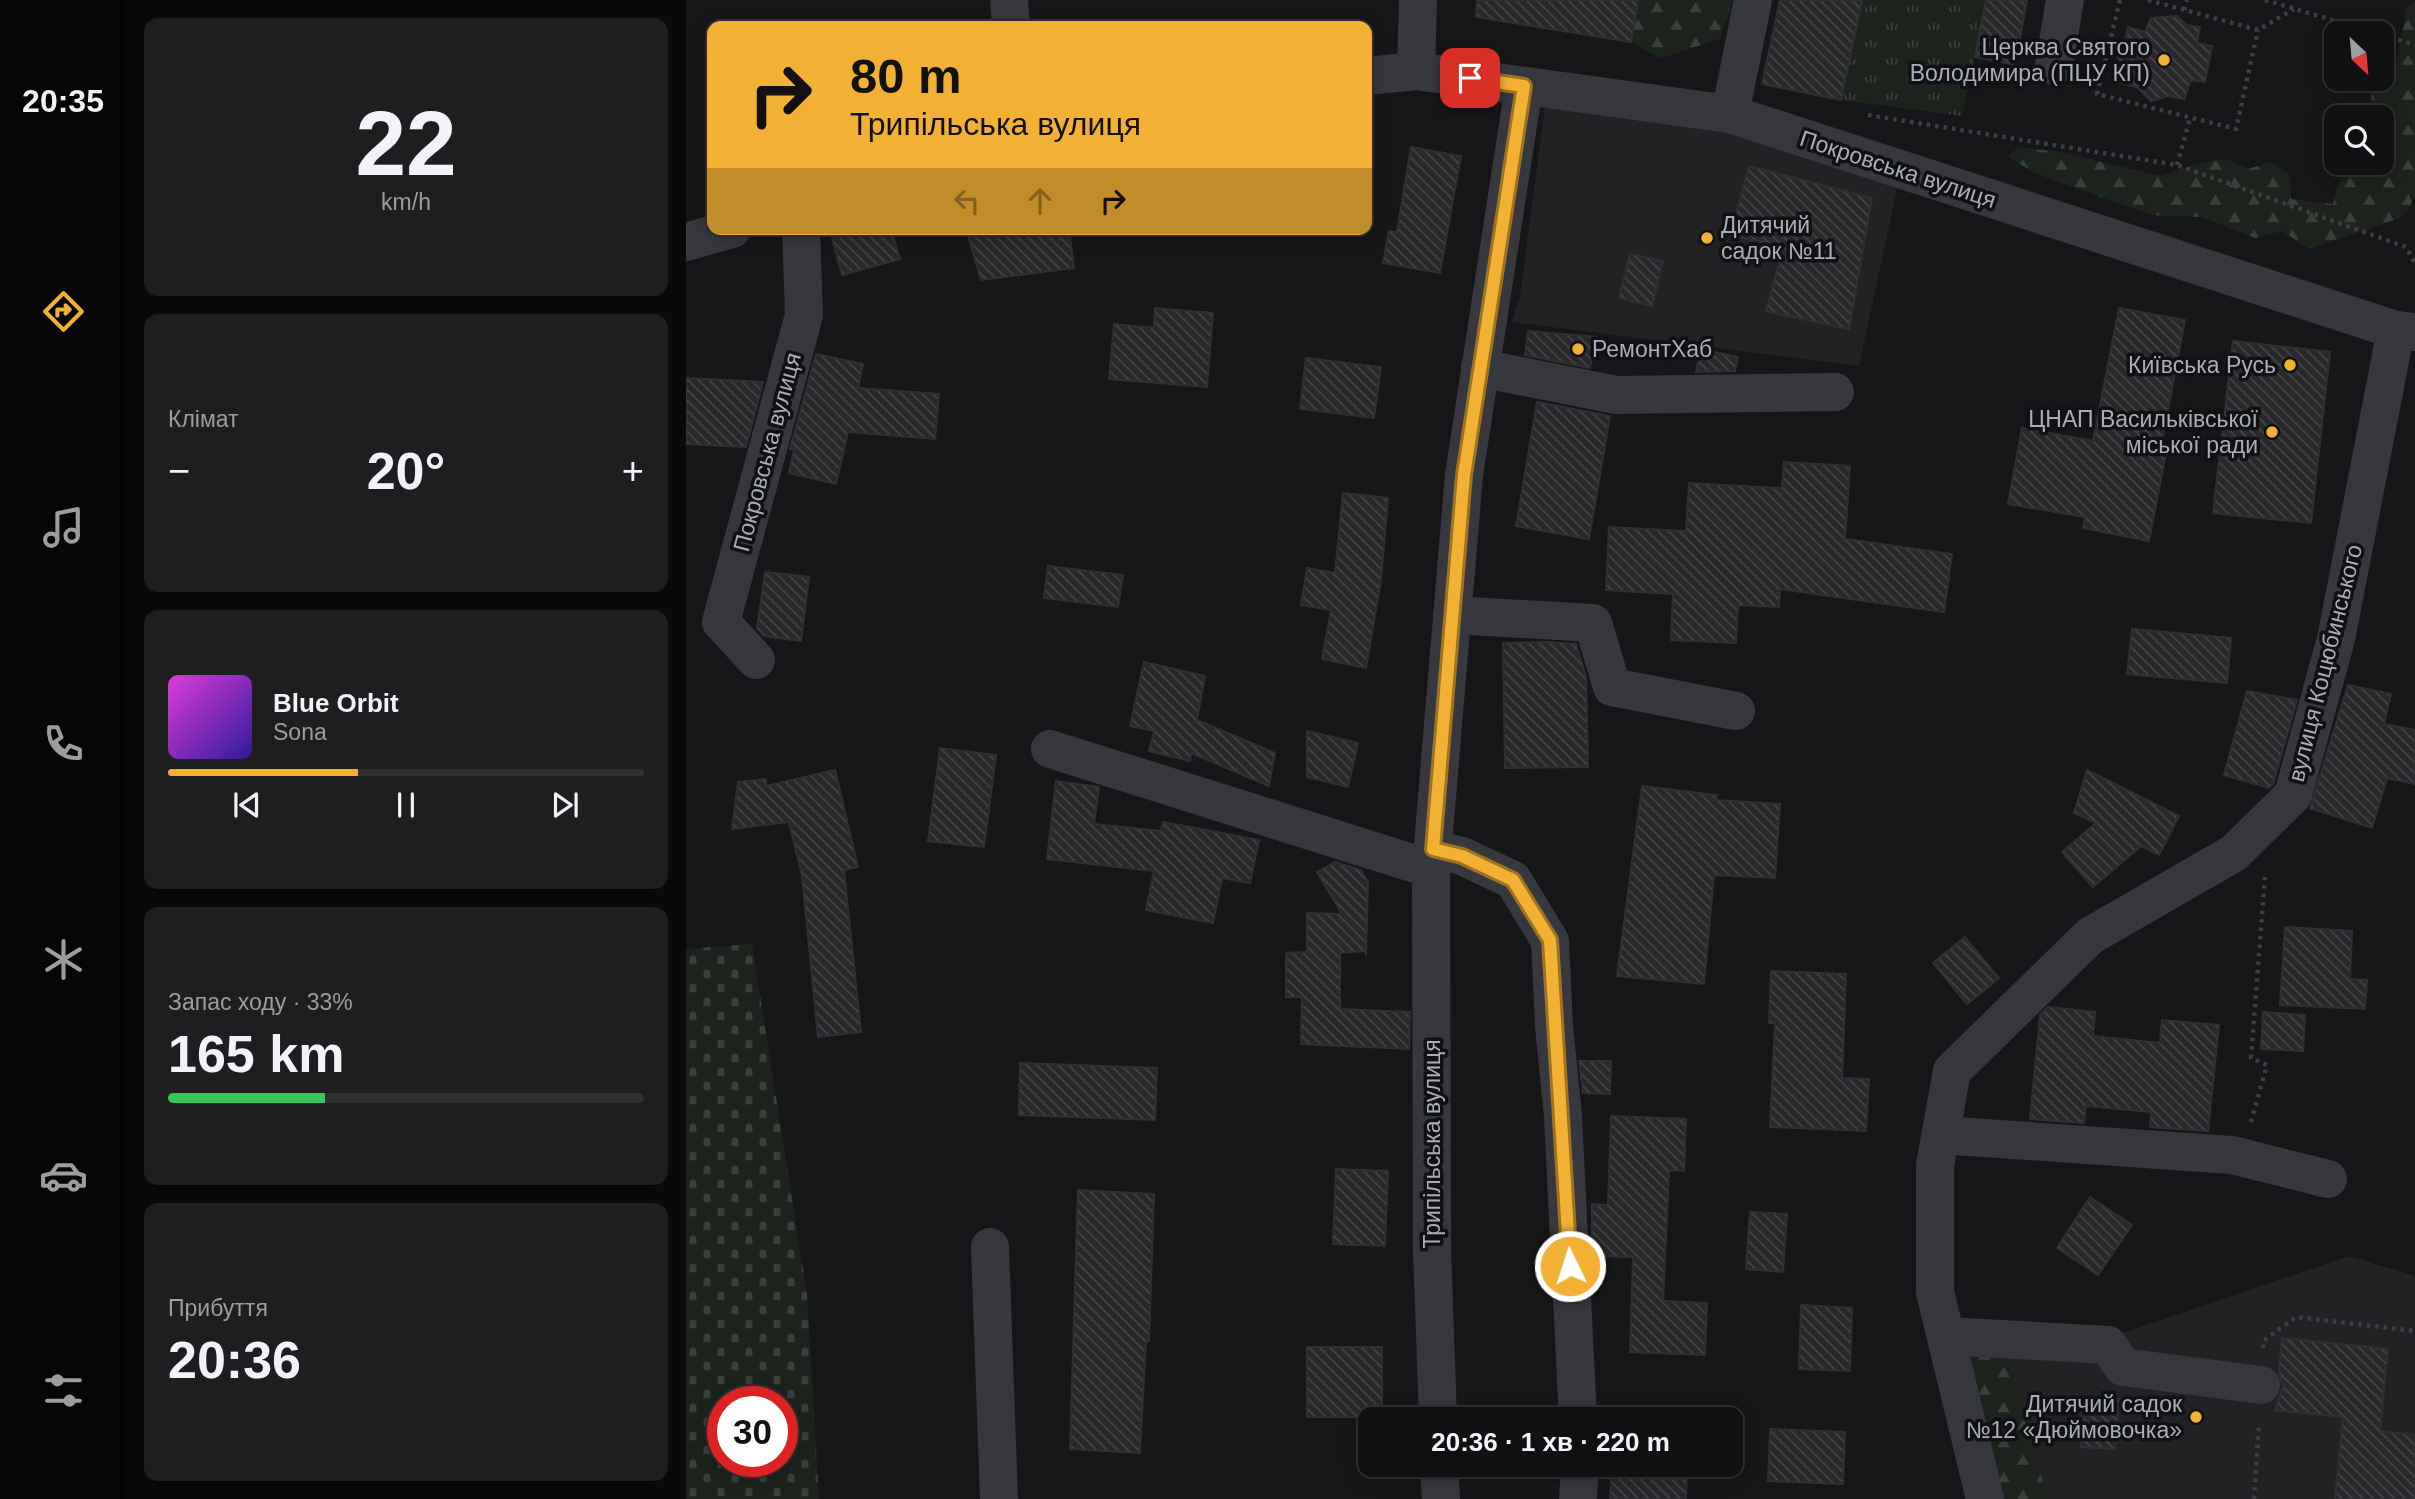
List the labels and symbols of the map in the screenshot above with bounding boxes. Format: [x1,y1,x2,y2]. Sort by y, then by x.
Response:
north arrow [2324,21,2394,91]
place label: Церква Святого Володимира (ПЦУ КП) [1910,34,2150,86]
pin [1440,48,1500,108]
marker: Церква Святого Володимира (ПЦУ КП) [2156,52,2172,68]
street label: Покровська вулиця [1797,125,1999,213]
place label: Дитячий садок №11 [1721,212,1837,264]
marker: Дитячий садок №11 [1699,230,1715,246]
place label: РемонтХаб [1592,336,1712,362]
marker: РемонтХаб [1570,341,1586,357]
street label: Покровська вулиця [728,350,806,554]
place label: Київська Русь [2128,352,2276,378]
marker: Київська Русь [2282,357,2298,373]
place label: ЦНАП Васильківської міської ради [2028,406,2259,458]
marker: ЦНАП Васильківської міської ради [2264,424,2280,440]
street label: вулиця Коцюбинського [2283,542,2367,784]
street label: Трипільська вулиця [1419,1039,1445,1249]
position arrow [1533,1229,1607,1303]
speed limit sign: 30 [707,1386,798,1477]
place label: Дитячий садок №12 «Дюймовочка» [1966,1391,2183,1443]
marker: Дитячий садок №12 «Дюймовочка» [2188,1409,2204,1425]

